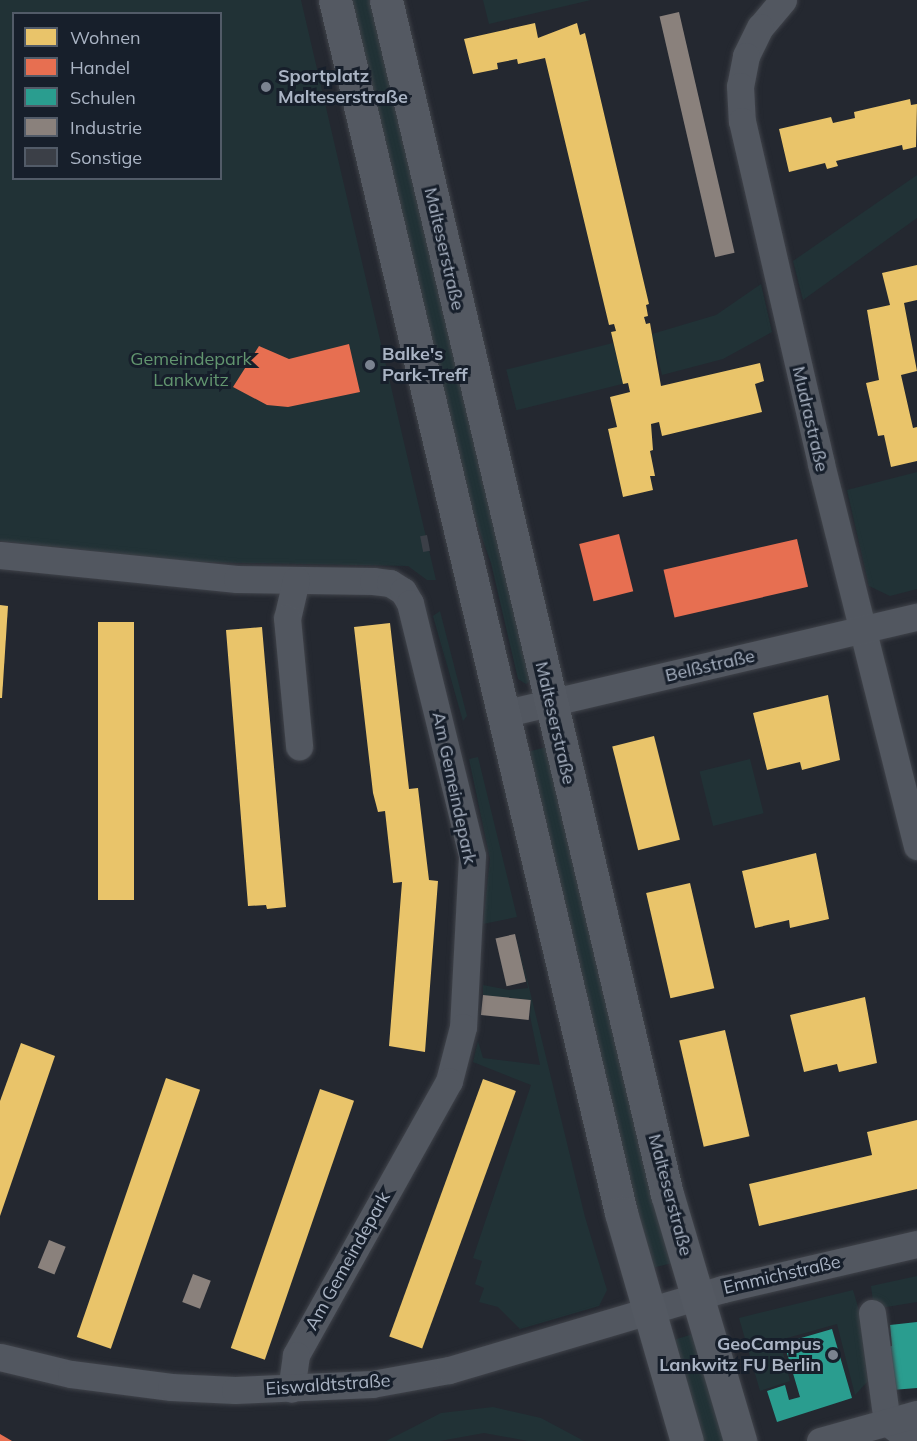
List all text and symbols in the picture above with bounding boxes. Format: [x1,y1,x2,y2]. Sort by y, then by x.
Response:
legend [12,12,222,180]
text: Wohnen [70,26,141,49]
text: Handel [70,56,130,79]
place label: Sportplatz Malteserstraße [278,66,408,109]
marker: Sportplatz Malteserstraße [259,80,273,94]
text: Schulen [70,86,136,109]
text: Industrie [70,116,142,139]
text: Sonstige [70,146,142,169]
street label: Malteserstraße [419,186,469,312]
place label: Balke's Park-Treff [382,344,468,386]
park label: Gemeindepark Lankwitz [130,349,252,392]
marker: Balke's Park-Treff [363,358,377,372]
street label: Mudrastraße [787,364,833,474]
street label: Belßstraße [663,645,757,687]
street label: Malteserstraße [530,660,580,786]
street label: Am Gemeindepark [427,710,481,866]
street label: Malteserstraße [643,1132,697,1258]
street label: Am Gemeindepark [301,1188,395,1334]
street label: Emmichstraße [721,1251,843,1299]
place label: GeoCampus Lankwitz FU Berlin [659,1334,821,1376]
marker: GeoCampus Lankwitz FU Berlin [826,1348,840,1362]
street label: Eiswaldtstraße [265,1370,391,1400]

